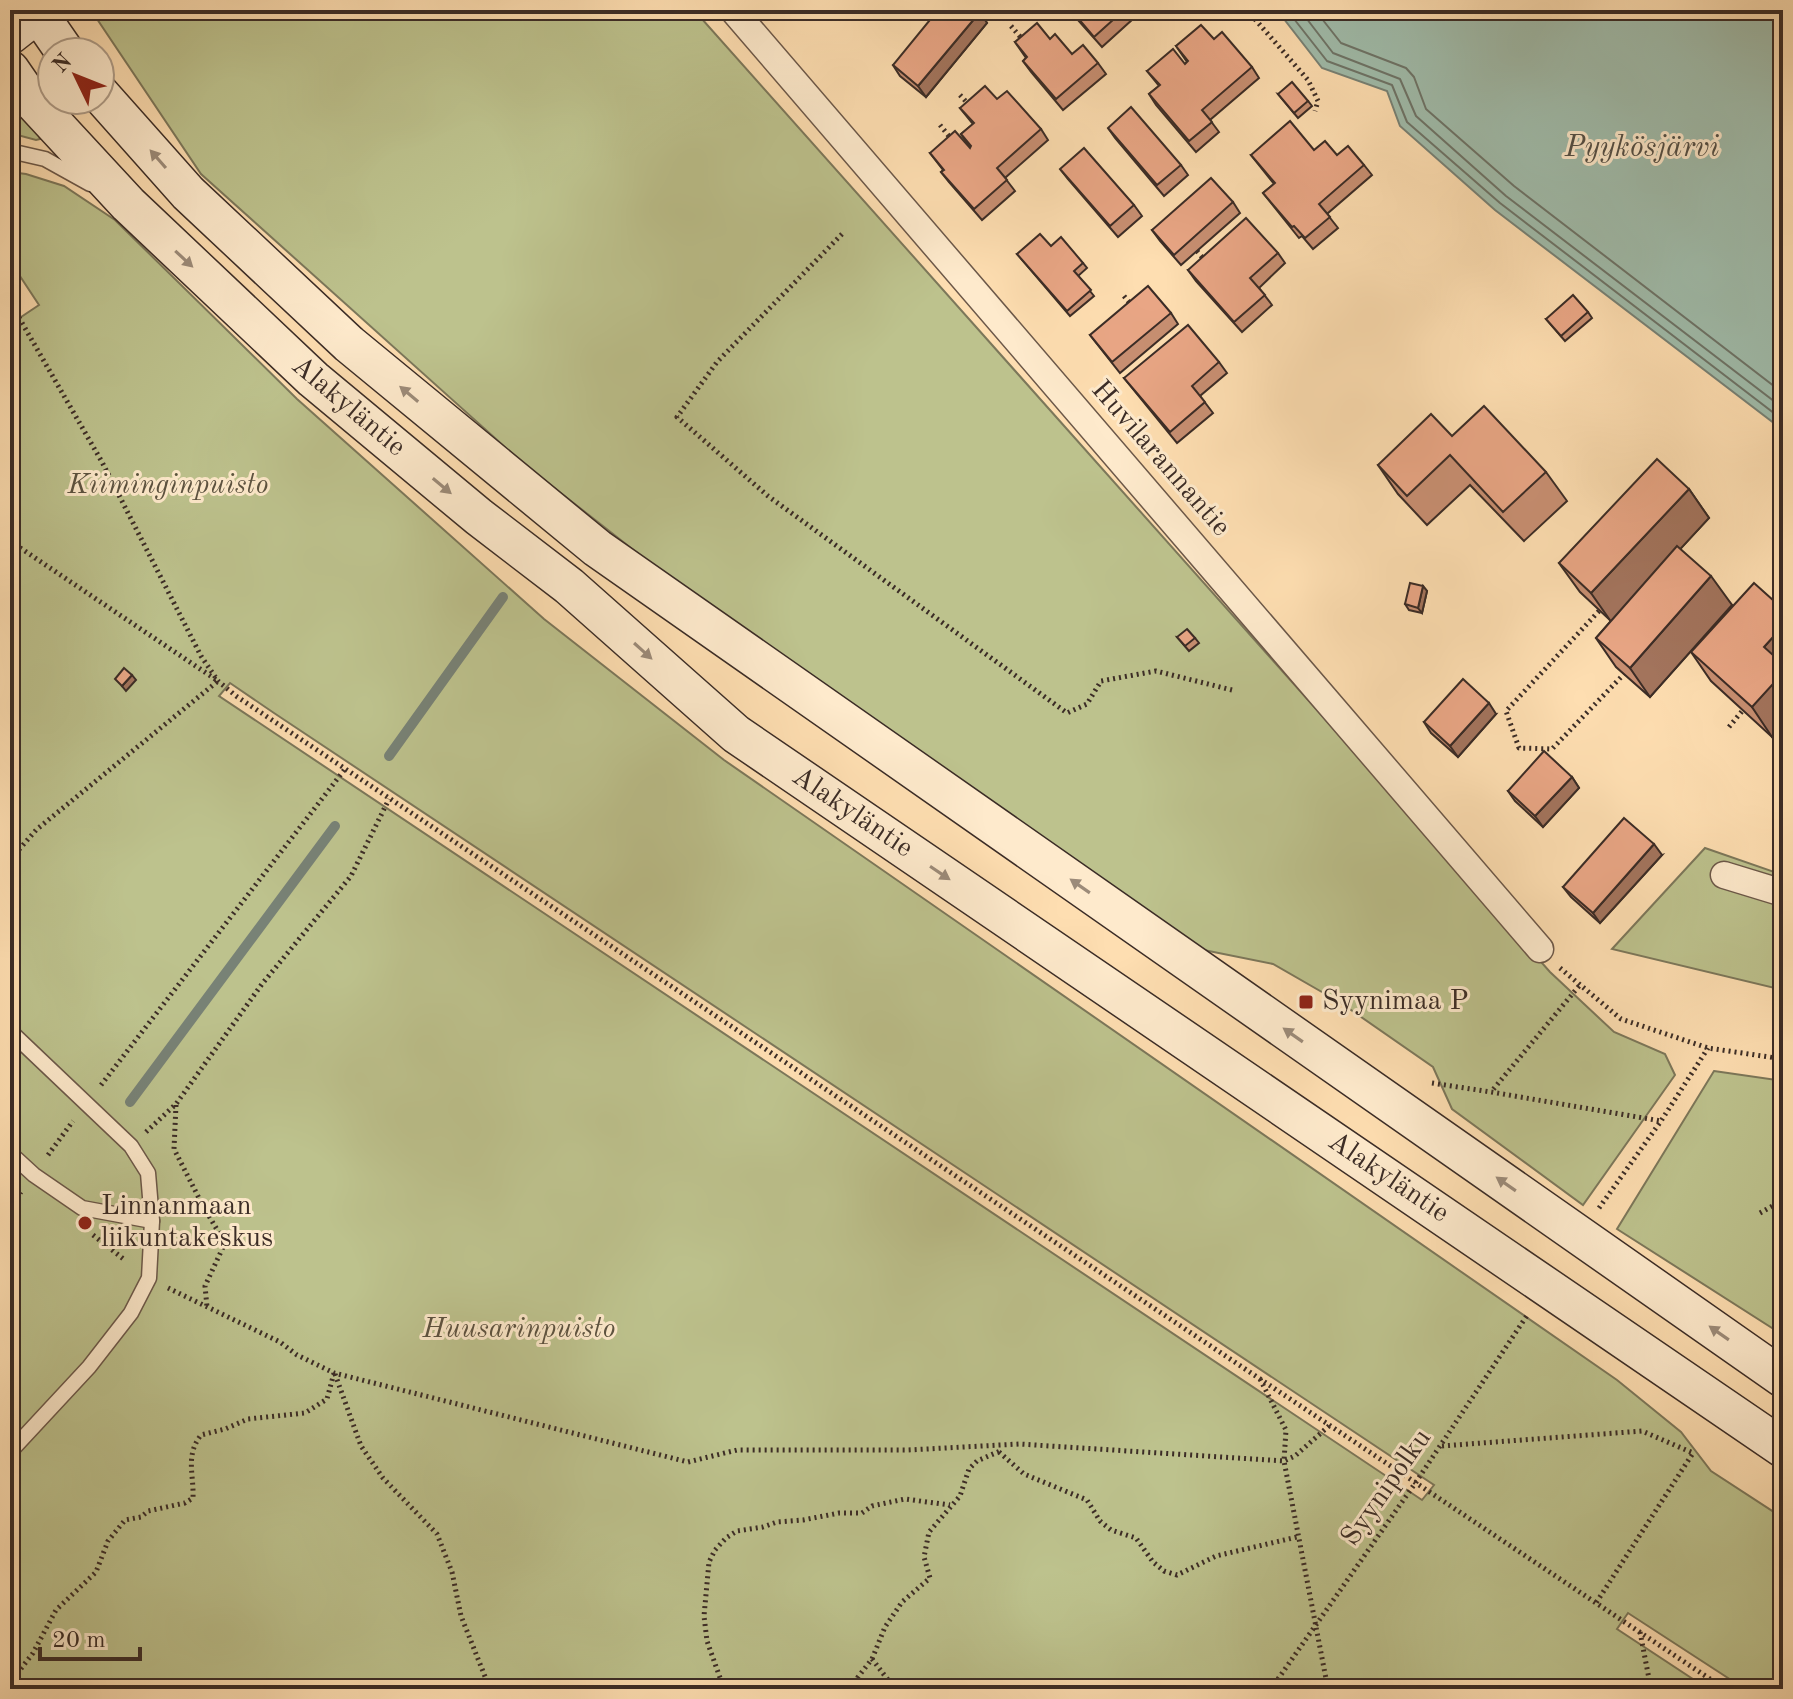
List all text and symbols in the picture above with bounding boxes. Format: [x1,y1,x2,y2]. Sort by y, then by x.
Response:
north arrow [36,36,116,116]
text: N [49,50,77,77]
water label: Pyykösjärvi [1564,133,1719,163]
one-way arrow [150,150,167,170]
one-way arrow [174,249,193,267]
street label: Alakyläntie [286,352,410,462]
street label: Huvilarannantie [1085,376,1235,542]
one-way arrow [399,386,419,403]
park label: Kiiminginpuisto [67,472,268,500]
one-way arrow [432,477,452,494]
one-way arrow [633,642,652,660]
street label: Alakyläntie [787,763,917,863]
one-way arrow [930,865,951,880]
one-way arrow [1070,879,1091,894]
place label: Syynimaa P [1322,988,1469,1016]
marker: Syynimaa P [1297,993,1315,1011]
one-way arrow [1283,1028,1304,1043]
street label: Alakyläntie [1323,1128,1453,1228]
one-way arrow [1496,1177,1517,1192]
place label: Linnanmaan liikuntakeskus [101,1193,273,1253]
marker: Linnanmaan liikuntakeskus [76,1214,94,1232]
park label: Huusarinpuisto [422,1316,615,1344]
one-way arrow [1709,1326,1730,1341]
street label: Syynipolku [1337,1425,1437,1551]
scale bar [40,1611,140,1661]
text: 20 m [52,1629,106,1653]

